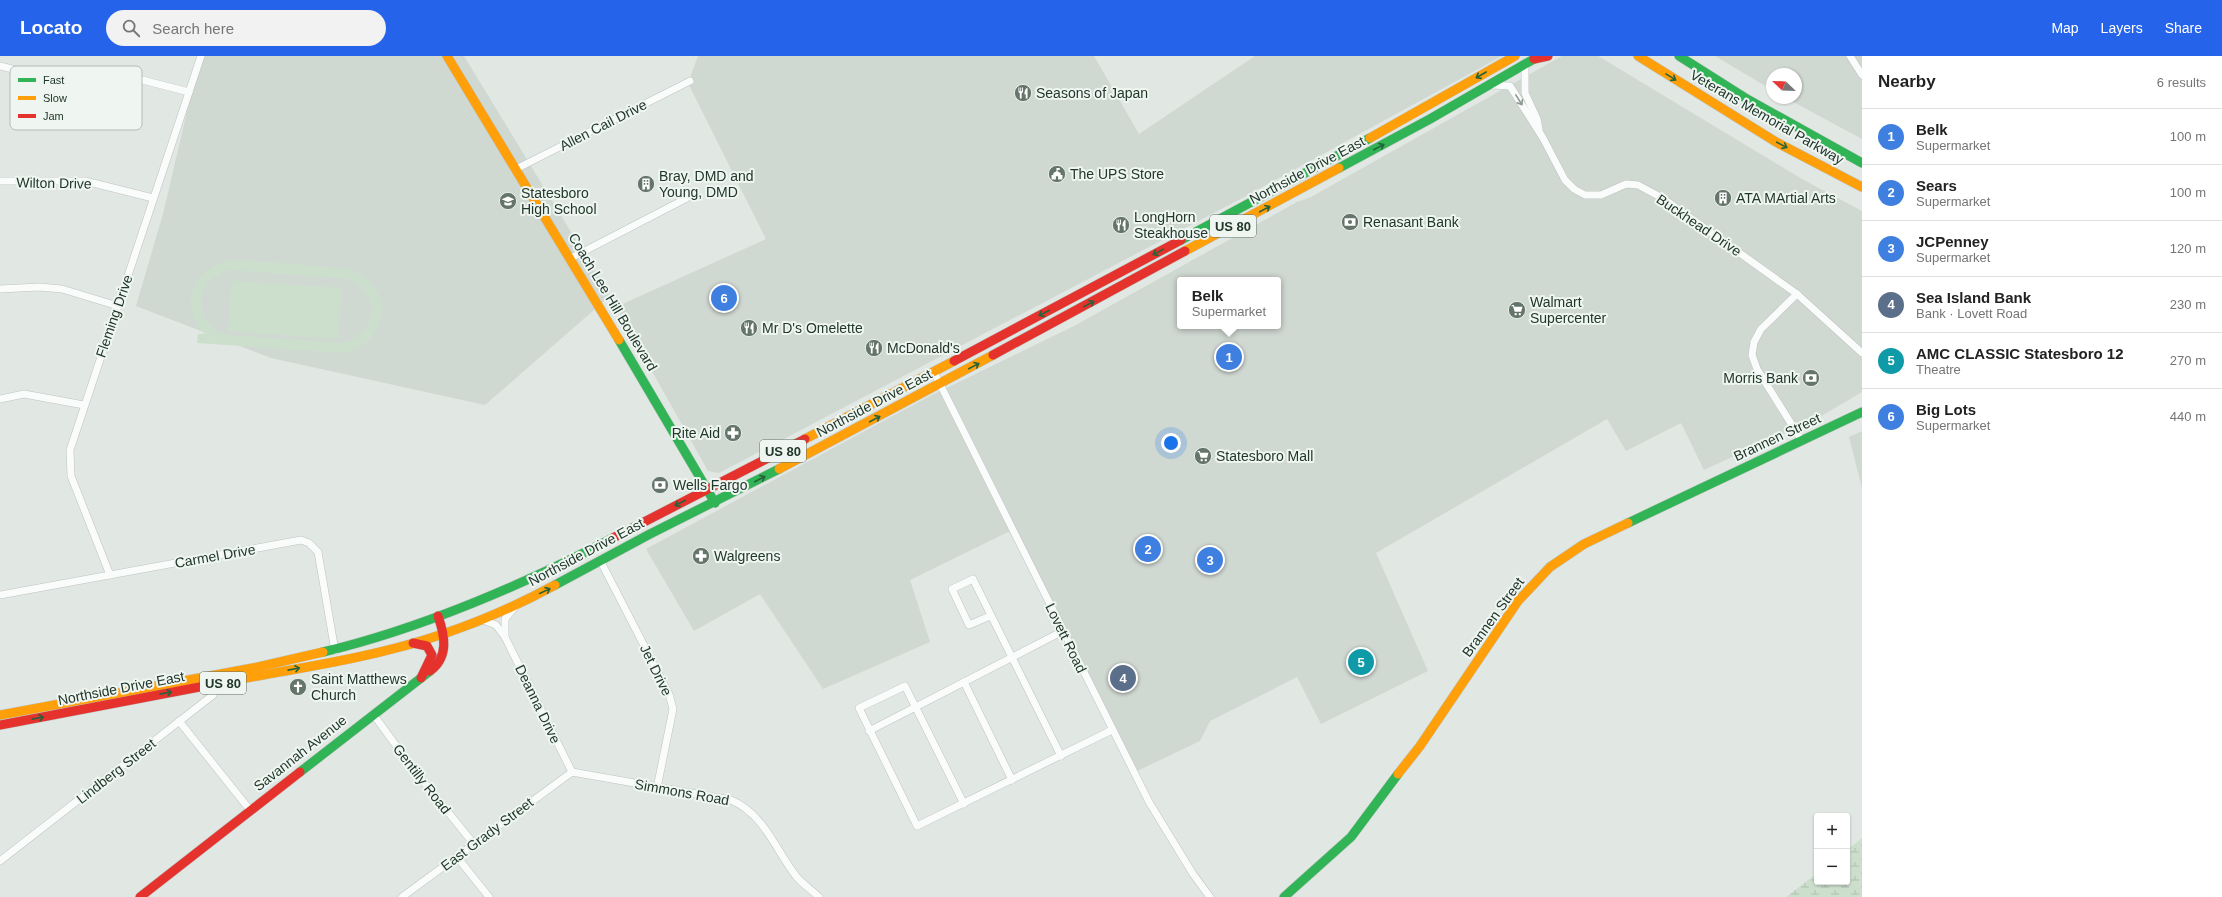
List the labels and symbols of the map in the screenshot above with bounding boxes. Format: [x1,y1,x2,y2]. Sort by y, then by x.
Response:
legend [10,66,142,130]
street label: Veterans Memorial Parkway [1688,66,1846,168]
north arrow [1766,68,1802,104]
one-way arrow [1475,72,1487,80]
one-way arrow [1665,73,1676,81]
text: Fast [43,74,64,86]
restaurant icon: Seasons of Japan [1013,83,1033,103]
place label: Seasons of Japan [1036,85,1148,101]
text: Slow [43,92,67,104]
one-way arrow [1515,94,1523,105]
street label: Allen Cail Drive [557,96,649,154]
text: Jam [43,110,64,122]
street label: Northside Drive East [1247,133,1368,207]
one-way arrow [1776,142,1788,149]
one-way arrow [1373,143,1385,150]
public building icon: The UPS Store [1047,164,1067,184]
place label: The UPS Store [1070,166,1164,182]
place label: Bray, DMD and Young, DMD [659,168,754,200]
street label: Wilton Drive [16,174,92,192]
building icon: Bray, DMD and Young, DMD [636,174,656,194]
place label: Statesboro High School [521,185,597,217]
building icon: ATA MArtial Arts [1713,188,1733,208]
place label: ATA MArtial Arts [1736,190,1836,206]
school or university icon: Statesboro High School [498,191,518,211]
street label: Buckhead Drive [1654,191,1745,259]
one-way arrow [1259,204,1271,212]
place label: LongHorn Steakhouse [1134,209,1208,241]
bank icon: Renasant Bank [1340,212,1360,232]
place label: Renasant Bank [1363,214,1460,230]
restaurant icon: LongHorn Steakhouse [1111,215,1131,235]
road number: US 80 [1210,215,1256,237]
street label: Coach Lee Hill Boulevard [565,230,661,374]
one-way arrow [1152,248,1164,256]
street label: Fleming Drive [92,272,136,359]
pin: 6 [711,283,737,313]
place label: Walmart Supercenter [1530,294,1607,326]
one-way arrow [1083,299,1095,307]
supermarket icon: Walmart Supercenter [1507,300,1527,320]
one-way arrow [1038,310,1050,318]
restaurant icon: Mr D's Omelette [739,318,759,338]
place label: Mr D's Omelette [762,320,863,336]
restaurant icon: McDonald's [864,338,884,358]
place label: McDonald's [887,340,960,356]
pin: 1 [1216,342,1242,372]
one-way arrow [968,361,980,369]
street label: Northside Drive East [814,366,935,440]
bank icon: Morris Bank [1801,368,1821,388]
place label: Morris Bank [1723,370,1799,386]
street label: Brannen Street [1731,410,1823,464]
one-way arrow [868,415,880,422]
pharmacy icon: Rite Aid [723,423,743,443]
place label: Rite Aid [672,425,720,441]
your location [1161,433,1181,453]
road number: US 80 [760,440,806,462]
supermarket icon: Statesboro Mall [1193,446,1213,466]
place label: Statesboro Mall [1216,448,1313,464]
bank icon: Wells Fargo [650,475,670,495]
one-way arrow [753,475,765,483]
place label: Wells Fargo [673,477,748,493]
one-way arrow [675,500,687,507]
street label: Northside Drive East [526,515,647,589]
pin: 2 [1135,534,1161,564]
street label: Carmel Drive [173,541,257,571]
pin: 3 [1197,545,1223,575]
pharmacy icon: Walgreens [691,546,711,566]
place label: Walgreens [714,548,780,564]
street label: Brannen Street [1459,574,1527,660]
one-way arrow [539,587,551,594]
street label: Lovett Road [1042,601,1090,675]
street label: Jet Drive [637,642,675,699]
pin: 5 [1348,647,1374,677]
street label: Deanna Drive [512,662,564,746]
pin: 4 [1110,663,1136,693]
one-way arrow [287,665,300,673]
street label: Northside Drive East [56,668,186,708]
place label: Saint Matthews Church [311,671,407,703]
road number: US 80 [200,672,246,694]
church icon: Saint Matthews Church [288,677,308,697]
one-way arrow [159,689,172,697]
street label: Savannah Avenue [250,712,350,794]
one-way arrow [31,713,44,721]
street label: Lindberg Street [73,735,159,807]
street label: Gentilly Road [390,741,454,817]
street label: Simmons Road [633,776,731,808]
street label: East Grady Street [438,794,536,874]

